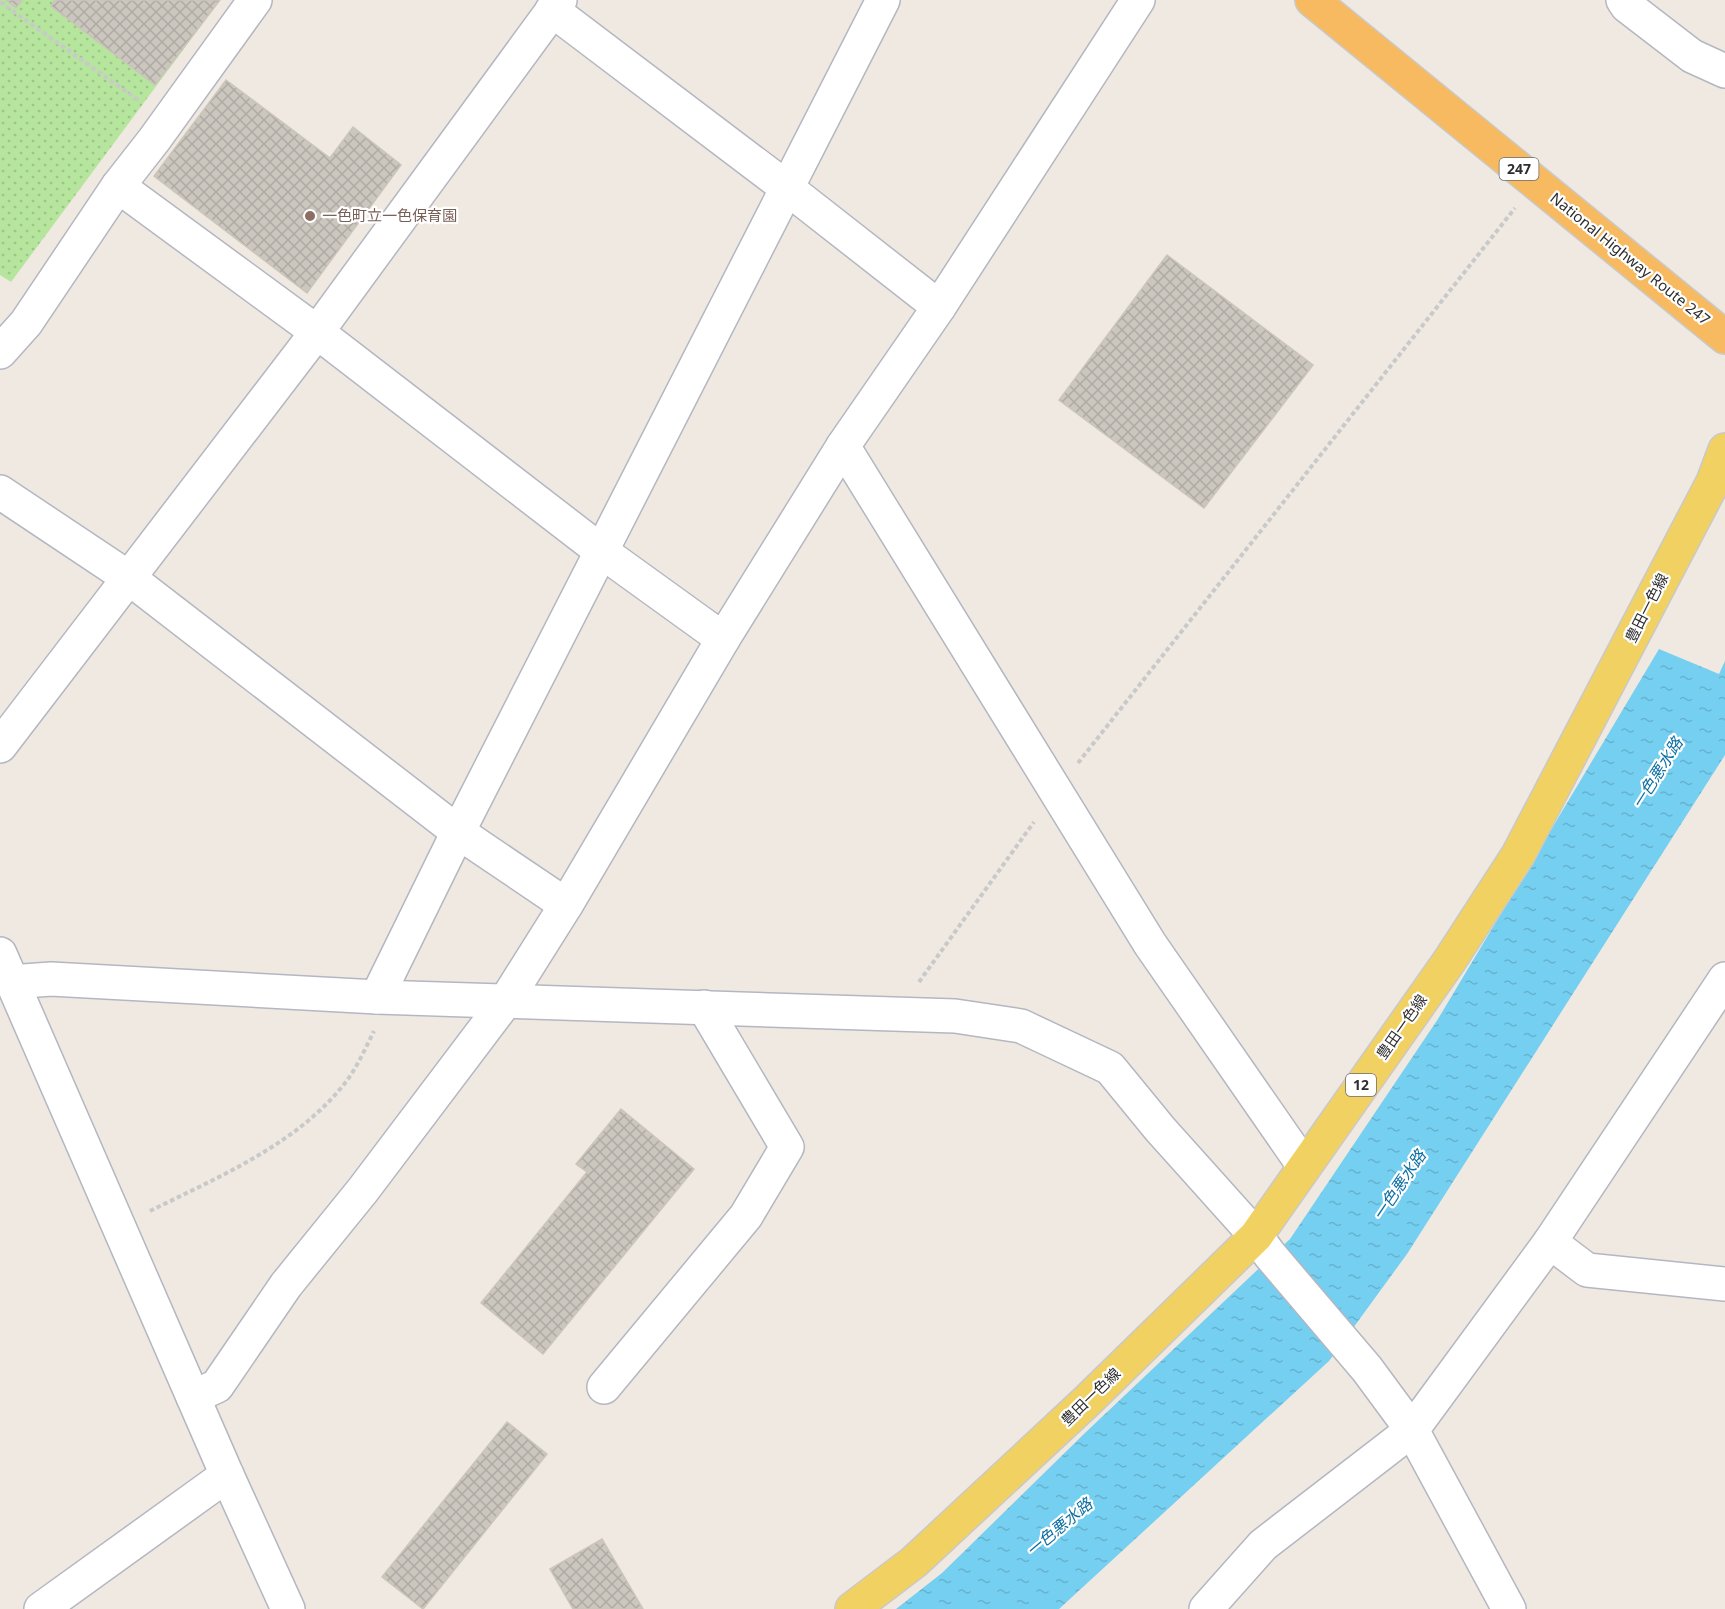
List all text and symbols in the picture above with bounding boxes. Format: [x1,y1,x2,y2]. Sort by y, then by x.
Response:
road number: 247 [1500,158,1538,180]
street label: National Highway Route 247 [1547,187,1715,329]
place label: 一色町立一色保育園 [322,205,457,225]
marker: 一色町立一色保育園 [303,209,317,223]
street label: 豊田一色線 [1620,570,1672,646]
water label: 一色悪水路 [1626,732,1689,813]
street label: 豊田一色線 [1371,990,1431,1063]
road number: 12 [1346,1074,1376,1096]
water label: 一色悪水路 [1368,1144,1432,1224]
street label: 豊田一色線 [1056,1363,1124,1430]
water label: 一色悪水路 [1021,1492,1098,1561]

